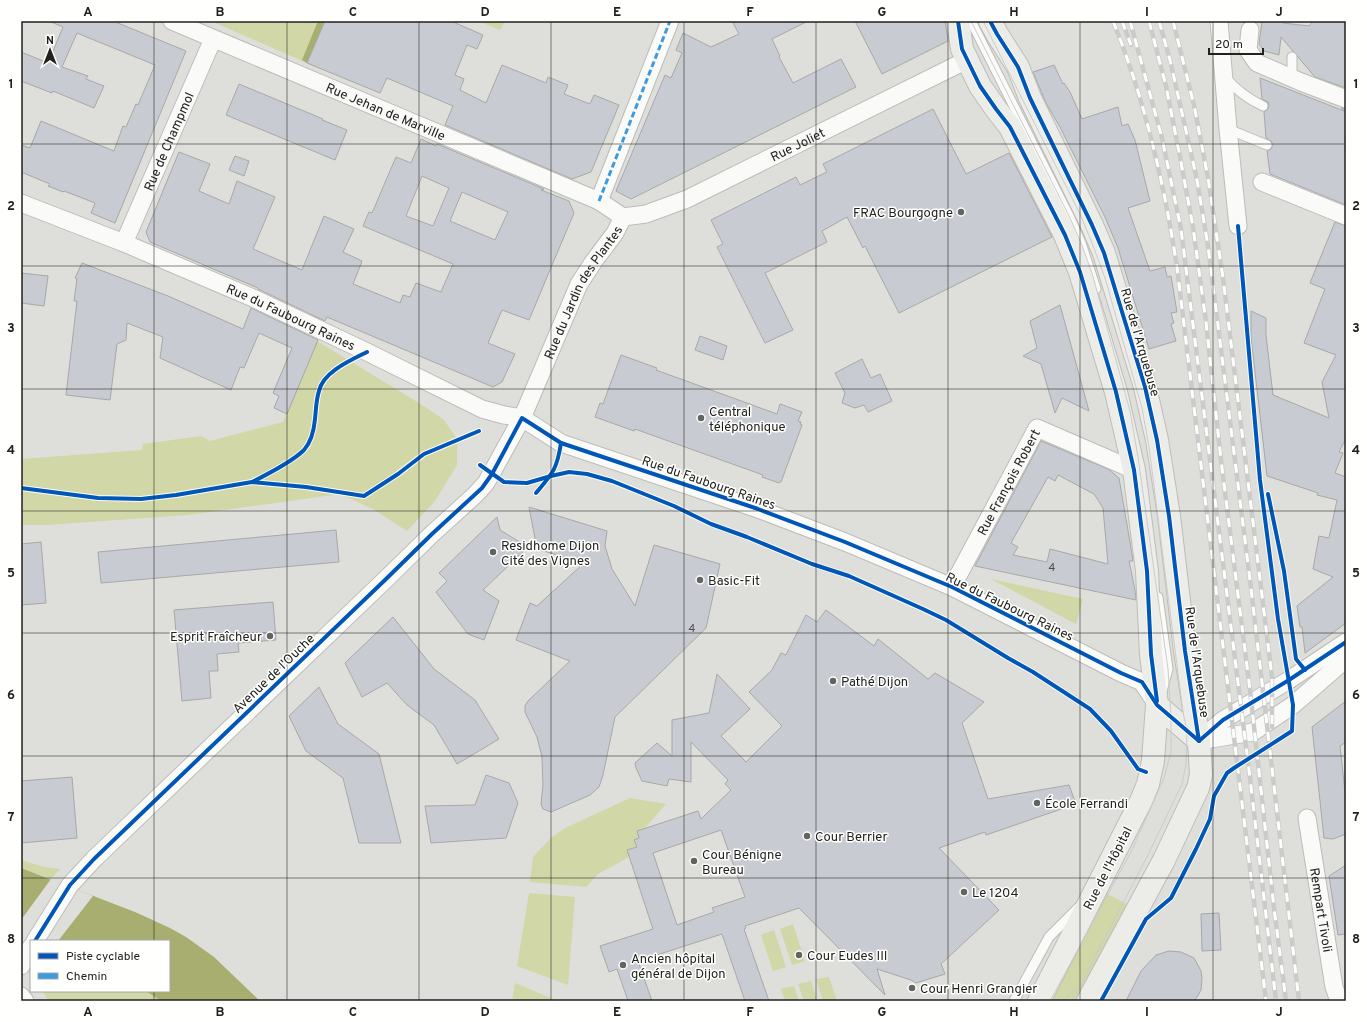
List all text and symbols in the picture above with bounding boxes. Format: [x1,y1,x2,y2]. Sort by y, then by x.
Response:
text: A [83,5,93,21]
text: B [216,5,225,21]
text: C [349,5,357,21]
text: D [480,5,490,21]
text: E [613,5,621,21]
text: F [746,5,754,21]
text: G [878,5,887,21]
text: H [1009,5,1019,21]
text: I [1145,5,1149,21]
text: J [1275,5,1283,21]
north arrow [30,30,70,70]
scale bar [1209,30,1263,56]
text: N [46,34,54,48]
text: 20 m [1215,37,1243,53]
text: 1 [8,77,14,93]
text: 1 [1353,77,1359,93]
street label: Rue Jehan de Marville [323,81,447,145]
street label: Rue de Champmol [142,90,199,194]
street label: Rue Joliet [768,126,828,166]
text: 2 [7,199,15,215]
text: 2 [1352,199,1360,215]
place label: FRAC Bourgogne [853,206,953,222]
marker: FRAC Bourgogne [956,207,966,217]
street label: Rue du Jardin des Plantes [542,224,627,362]
street label: Rue du Faubourg Raines [223,282,357,355]
street label: Rue de l'Arquebuse [1116,287,1162,399]
text: 3 [7,321,15,337]
text: 3 [1352,321,1360,337]
place label: Central téléphonique [709,405,785,436]
marker: Central téléphonique [696,413,706,423]
street label: Rue François Robert [975,427,1045,539]
text: 4 [7,443,15,459]
text: 4 [1352,443,1360,459]
street label: Rue du Faubourg Raines [639,453,777,514]
place label: Residhome Dijon Cité des Vignes [501,539,599,570]
marker: Residhome Dijon Cité des Vignes [488,547,498,557]
house number: 4 [1049,561,1056,575]
text: 5 [7,566,15,582]
text: 5 [1352,566,1360,582]
street label: Rue du Faubourg Raines [943,570,1076,646]
place label: Basic-Fit [708,574,760,590]
marker: Basic-Fit [695,575,705,585]
street label: Rue de l'Arquebuse [1180,606,1212,719]
house number: 4 [689,622,696,636]
place label: Esprit Fraîcheur [170,630,262,646]
street label: Avenue de l'Ouche [230,631,319,718]
marker: Esprit Fraîcheur [265,631,275,641]
place label: Pathé Dijon [841,675,908,691]
marker: Pathé Dijon [828,676,838,686]
text: 6 [7,688,15,704]
text: 6 [1352,688,1360,704]
place label: École Ferrandi [1045,795,1128,813]
marker: École Ferrandi [1032,798,1042,808]
text: 7 [8,810,15,826]
text: 7 [1353,810,1360,826]
street label: Rue de l'Hôpital [1081,825,1137,913]
place label: Cour Berrier [815,830,888,846]
marker: Cour Berrier [802,831,812,841]
place label: Cour Bénigne Bureau [702,848,781,879]
marker: Cour Bénigne Bureau [689,856,699,866]
street label: Rempart Tivoli [1305,867,1334,954]
place label: Le 1204 [972,886,1019,902]
marker: Le 1204 [959,887,969,897]
text: 8 [7,932,15,948]
text: 8 [1352,932,1360,948]
legend [30,940,170,992]
text: Piste cyclable [66,949,140,965]
place label: Cour Eudes III [807,949,888,965]
marker: Cour Eudes III [794,950,804,960]
place label: Ancien hôpital général de Dijon [631,952,726,983]
marker: Ancien hôpital général de Dijon [618,960,628,970]
text: Chemin [66,969,107,985]
place label: Cour Henri Grangier [920,982,1037,998]
marker: Cour Henri Grangier [907,983,917,993]
text: A [83,1005,93,1021]
text: B [216,1005,225,1021]
text: C [349,1005,357,1021]
text: D [480,1005,490,1021]
text: E [613,1005,621,1021]
text: F [746,1005,754,1021]
text: G [878,1005,887,1021]
text: H [1009,1005,1019,1021]
text: I [1145,1005,1149,1021]
text: J [1275,1005,1283,1021]

